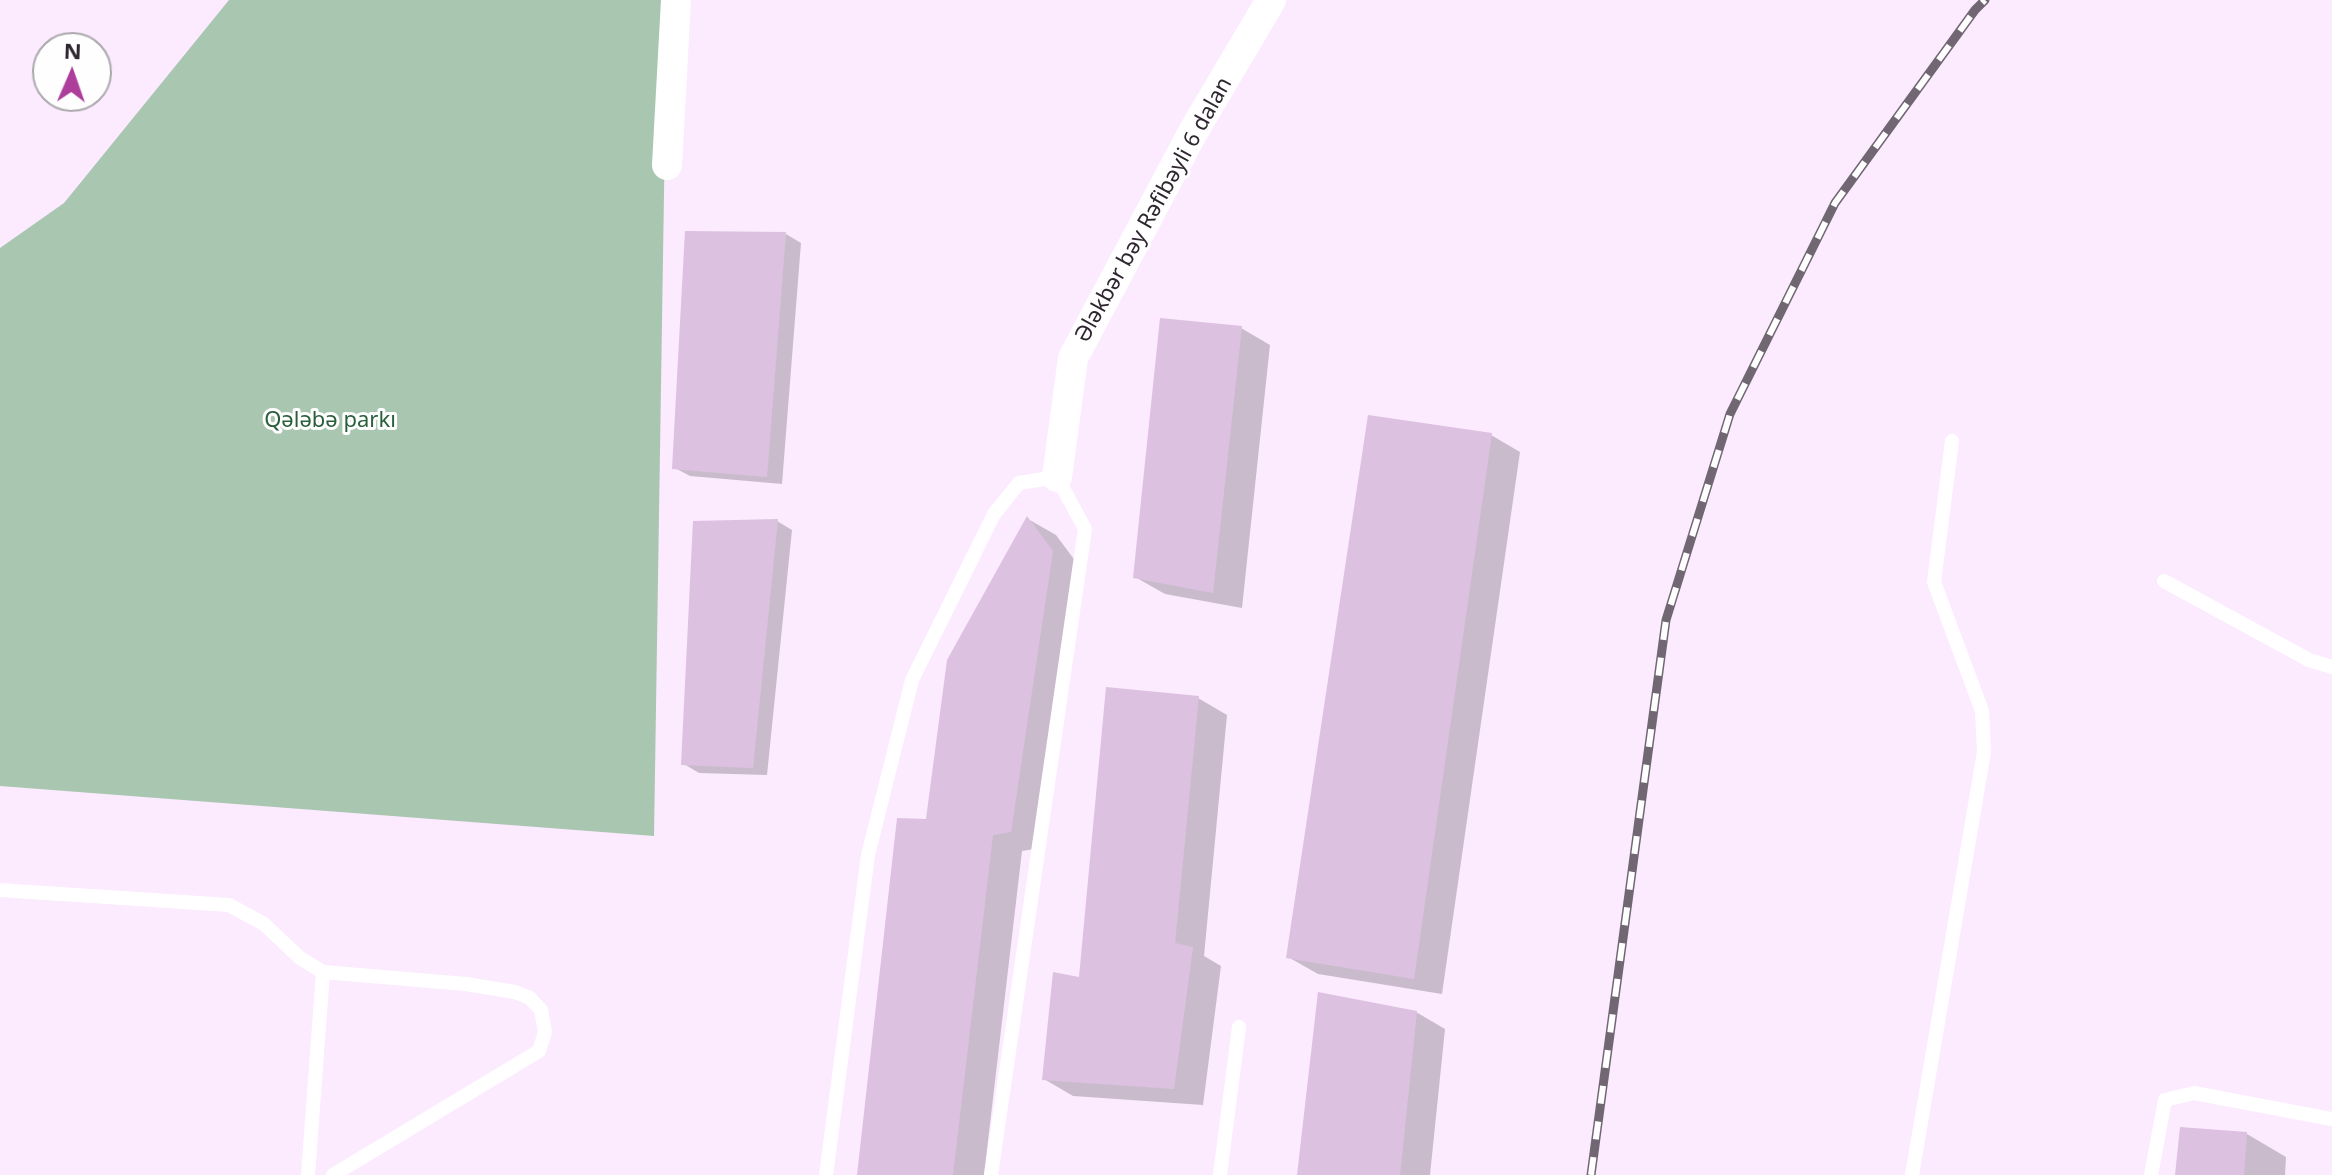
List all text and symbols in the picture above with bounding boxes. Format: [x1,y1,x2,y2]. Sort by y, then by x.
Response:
north arrow [32,32,112,112]
text: N [63,35,82,65]
street label: Ələkbər bəy Rəfibəyli 6 dalan [1070,73,1238,347]
park label: Qələbə parkı [264,408,396,434]

